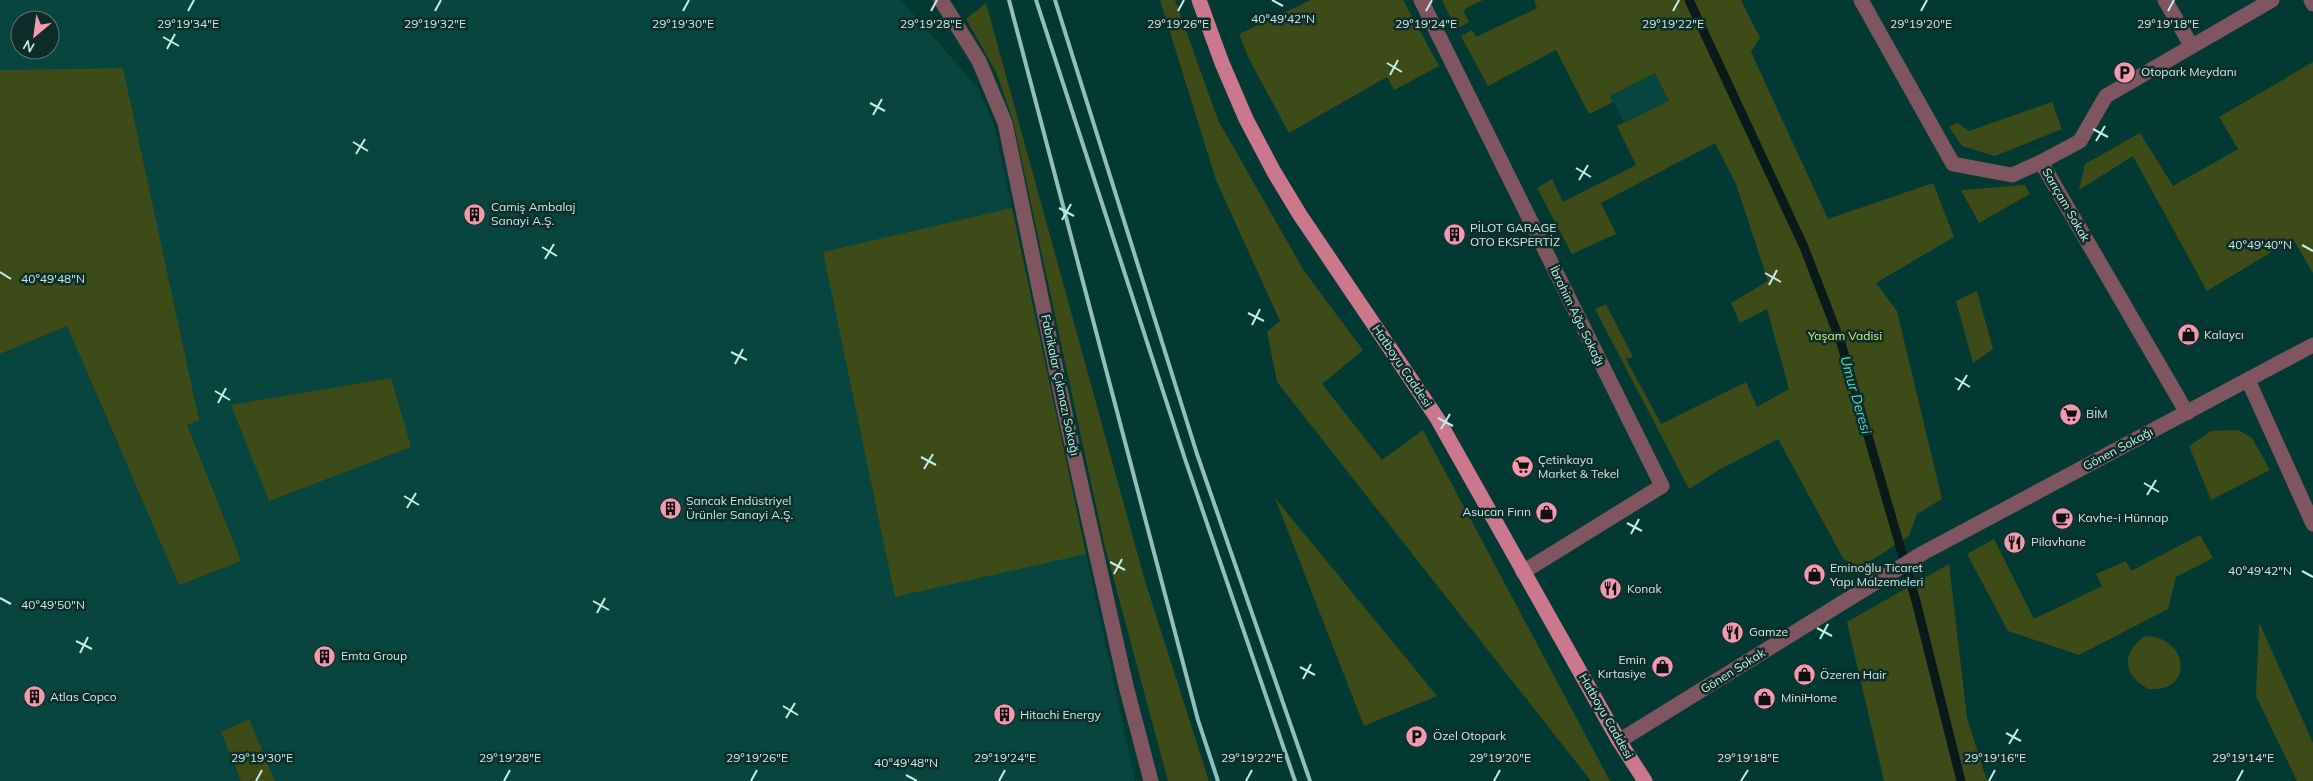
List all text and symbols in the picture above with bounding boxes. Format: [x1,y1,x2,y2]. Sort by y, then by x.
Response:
north arrow [10,10,60,60]
text: 40°49'42"N [1251,11,1315,26]
text: 29°19'34"E [157,16,219,31]
text: 29°19'32"E [404,16,466,31]
text: 29°19'30"E [652,16,714,31]
text: 29°19'28"E [900,16,962,31]
text: 29°19'26"E [1147,16,1209,31]
text: 29°19'24"E [1395,16,1457,31]
text: 29°19'22"E [1642,16,1704,31]
text: 29°19'20"E [1890,16,1952,31]
text: 29°19'18"E [2137,16,2199,31]
text: N [20,36,38,57]
parking icon: Otopark Meydanı [2113,60,2137,84]
place label: Otopark Meydanı [2141,64,2237,79]
street label: Sarıçam Sokak [2039,165,2094,245]
place label: Camiş Ambalaj Sanayi A.Ş. [491,199,575,228]
building icon: Camiş Ambalaj Sanayi A.Ş. [463,202,487,226]
place label: PİLOT GARAGE OTO EKSPERTİZ [1470,220,1560,249]
building icon: PİLOT GARAGE OTO EKSPERTİZ [1442,223,1466,247]
text: 40°49'40"N [2228,237,2292,252]
street label: İbrahim Ağa Sokağı [1547,263,1608,368]
text: 40°49'48"N [21,271,85,286]
street label: Fabrikalar Çıkmazı Sokağı [1038,313,1083,457]
street label: Hatboyu Caddesi [1369,322,1436,410]
shop icon: Kalaycı [2176,323,2200,347]
place label: Kalaycı [2204,327,2244,342]
park label: Yaşam Vadisi [1807,328,1882,343]
water label: Umur Deresi [1836,354,1876,437]
supermarket icon: BİM [2058,402,2082,426]
place label: BİM [2086,406,2108,421]
street label: Gönen Sokağı [2080,424,2155,473]
place label: Çetinkaya Market & Tekel [1538,452,1619,481]
supermarket icon: Çetinkaya Market & Tekel [1510,455,1534,479]
place label: Sancak Endüstriyel Ürünler Sanayi A.Ş. [686,493,793,522]
building icon: Sancak Endüstriyel Ürünler Sanayi A.Ş. [658,496,682,520]
shop icon: Asucan Fırın [1535,500,1559,524]
place label: Asucan Fırın [1462,504,1531,519]
cafe icon: Kavhe-i Hünnap [2050,506,2074,530]
place label: Kavhe-i Hünnap [2078,510,2169,525]
restaurant icon: Pilavhane [2003,530,2027,554]
place label: Pilavhane [2031,534,2086,549]
place label: Eminoğlu Ticaret Yapı Malzemeleri [1829,560,1924,589]
shop icon: Eminoğlu Ticaret Yapı Malzemeleri [1802,563,1826,587]
text: 40°49'42"N [2228,563,2292,578]
restaurant icon: Konak [1599,577,1623,601]
place label: Konak [1627,581,1663,596]
text: 40°49'50"N [21,597,85,612]
restaurant icon: Gamze [1721,620,1745,644]
place label: Gamze [1749,624,1788,639]
building icon: Emta Group [313,644,337,668]
street label: Gönen Sokak [1698,644,1768,696]
place label: Emta Group [341,648,407,663]
place label: Emin Kırtasiye [1598,652,1646,681]
shop icon: Emin Kırtasiye [1650,655,1674,679]
shop icon: Özeren Hair [1792,663,1816,687]
place label: Özeren Hair [1820,667,1887,682]
street label: Hatboyu Caddesi [1576,670,1637,761]
building icon: Atlas Copco [22,685,46,709]
shop icon: MiniHome [1753,686,1777,710]
place label: Atlas Copco [50,689,117,704]
place label: MiniHome [1781,690,1837,705]
building icon: Hitachi Energy [992,703,1016,727]
place label: Hitachi Energy [1020,707,1102,722]
parking icon: Özel Otopark [1405,724,1429,748]
place label: Özel Otopark [1433,728,1507,743]
text: 29°19'30"E [231,750,293,765]
text: 29°19'28"E [479,750,541,765]
text: 29°19'26"E [726,750,788,765]
text: 29°19'24"E [974,750,1036,765]
text: 29°19'22"E [1221,750,1283,765]
text: 29°19'20"E [1469,750,1531,765]
text: 29°19'18"E [1717,750,1779,765]
text: 29°19'16"E [1964,750,2026,765]
text: 29°19'14"E [2212,750,2274,765]
text: 40°49'48"N [874,755,938,770]

